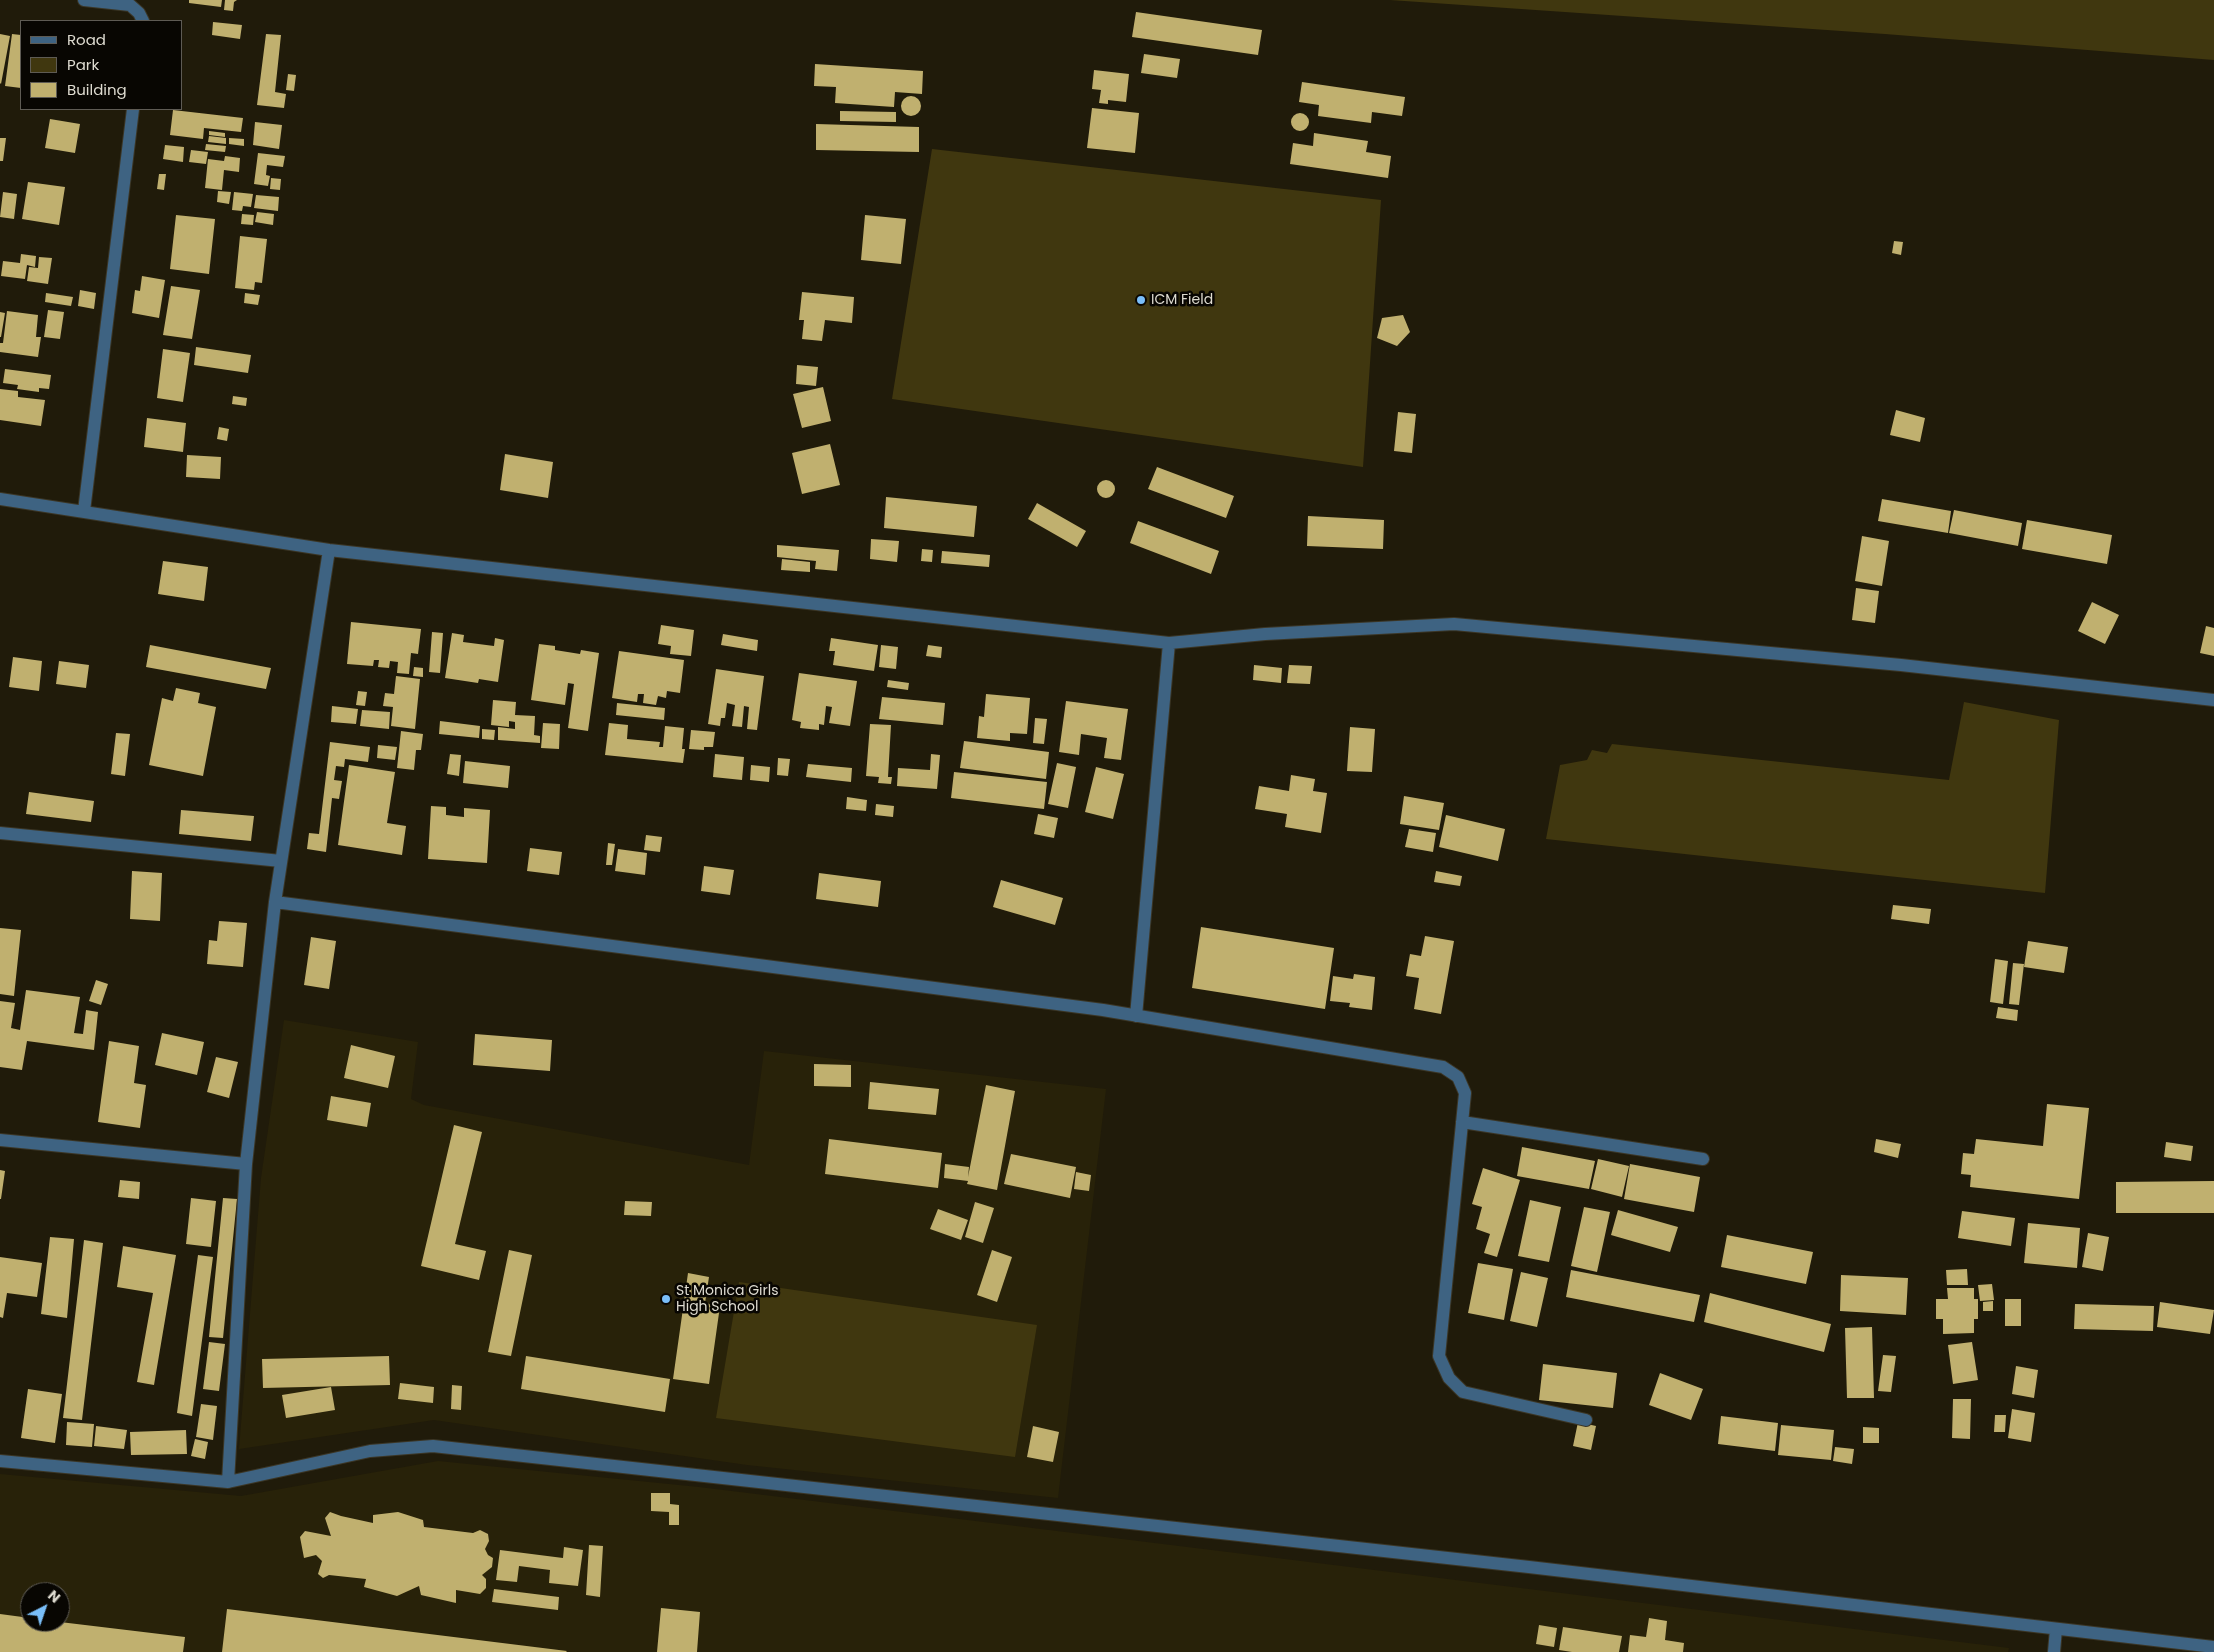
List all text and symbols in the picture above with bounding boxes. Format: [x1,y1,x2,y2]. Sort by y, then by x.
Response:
legend [20,20,182,110]
text: Road [67,29,106,50]
text: Park [67,54,99,75]
text: Building [67,79,127,100]
place label: ICM Field [1151,292,1213,308]
marker: ICM Field [1135,294,1147,306]
place label: St Monica Girls High School [676,1283,778,1315]
marker: St Monica Girls High School [660,1293,672,1305]
north arrow [20,1582,70,1632]
text: N [44,1585,65,1607]

